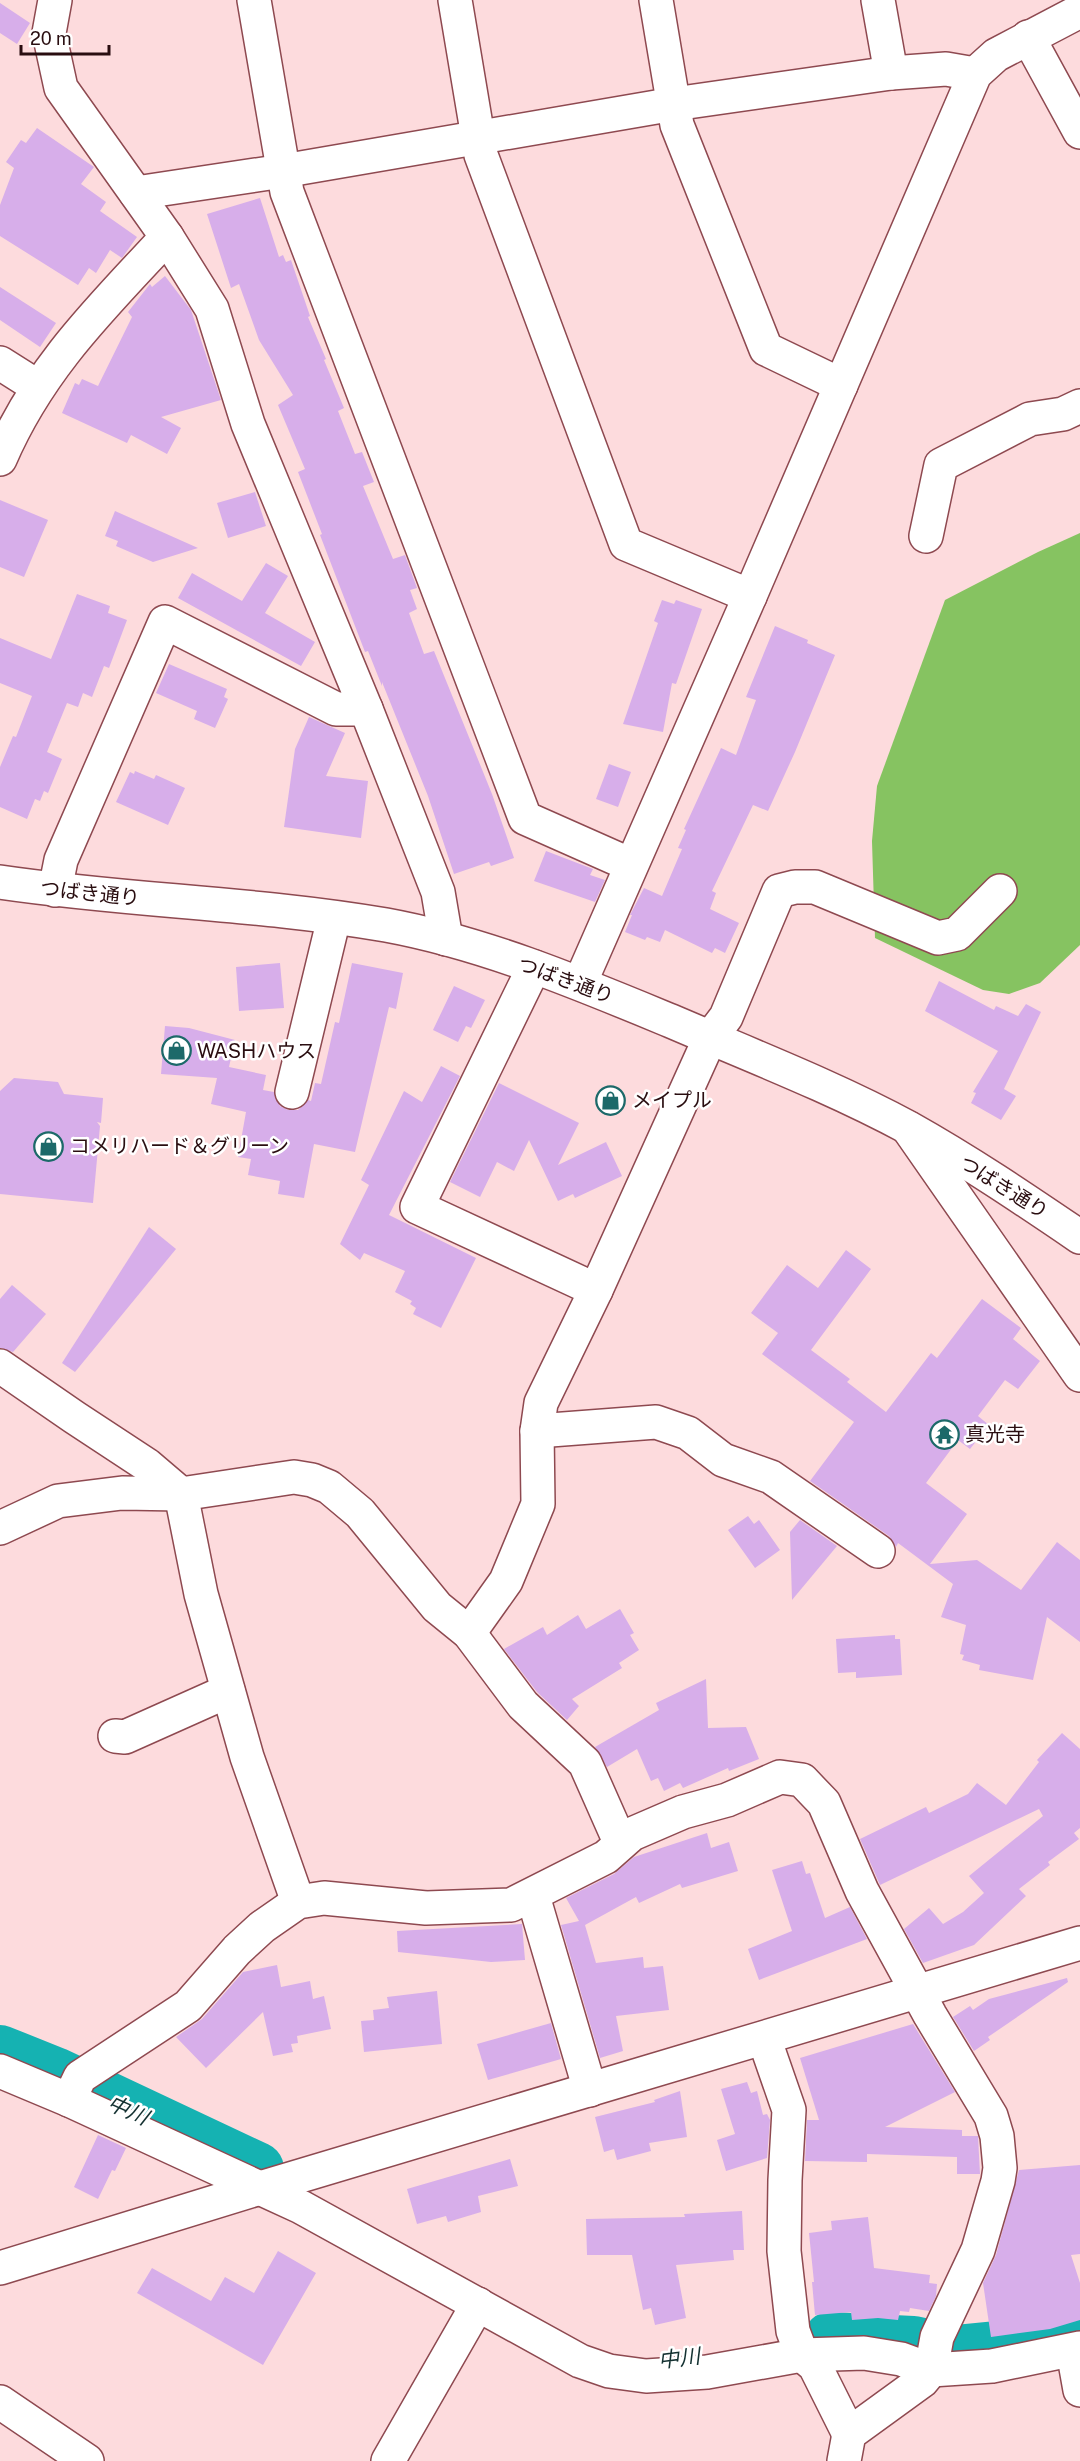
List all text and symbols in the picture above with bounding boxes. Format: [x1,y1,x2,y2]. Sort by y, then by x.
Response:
scale bar [21,18,110,56]
text: 20 m [30,28,72,49]
street label: つばき通り [39,876,141,910]
street label: つばき通り [515,952,617,1008]
shop icon: WASHハウス [160,1035,192,1067]
place label: WASHハウス [197,1039,316,1063]
shop icon: メイプル [595,1084,627,1116]
place label: メイプル [632,1088,712,1112]
shop icon: コメリハード＆グリーン [33,1130,65,1162]
place label: コメリハード＆グリーン [70,1134,289,1158]
street label: つばき通り [955,1150,1053,1224]
temple icon: 真光寺 [928,1418,960,1450]
place label: 真光寺 [965,1422,1025,1446]
water label: 中川 [104,2090,154,2131]
water label: 中川 [657,2343,703,2373]

